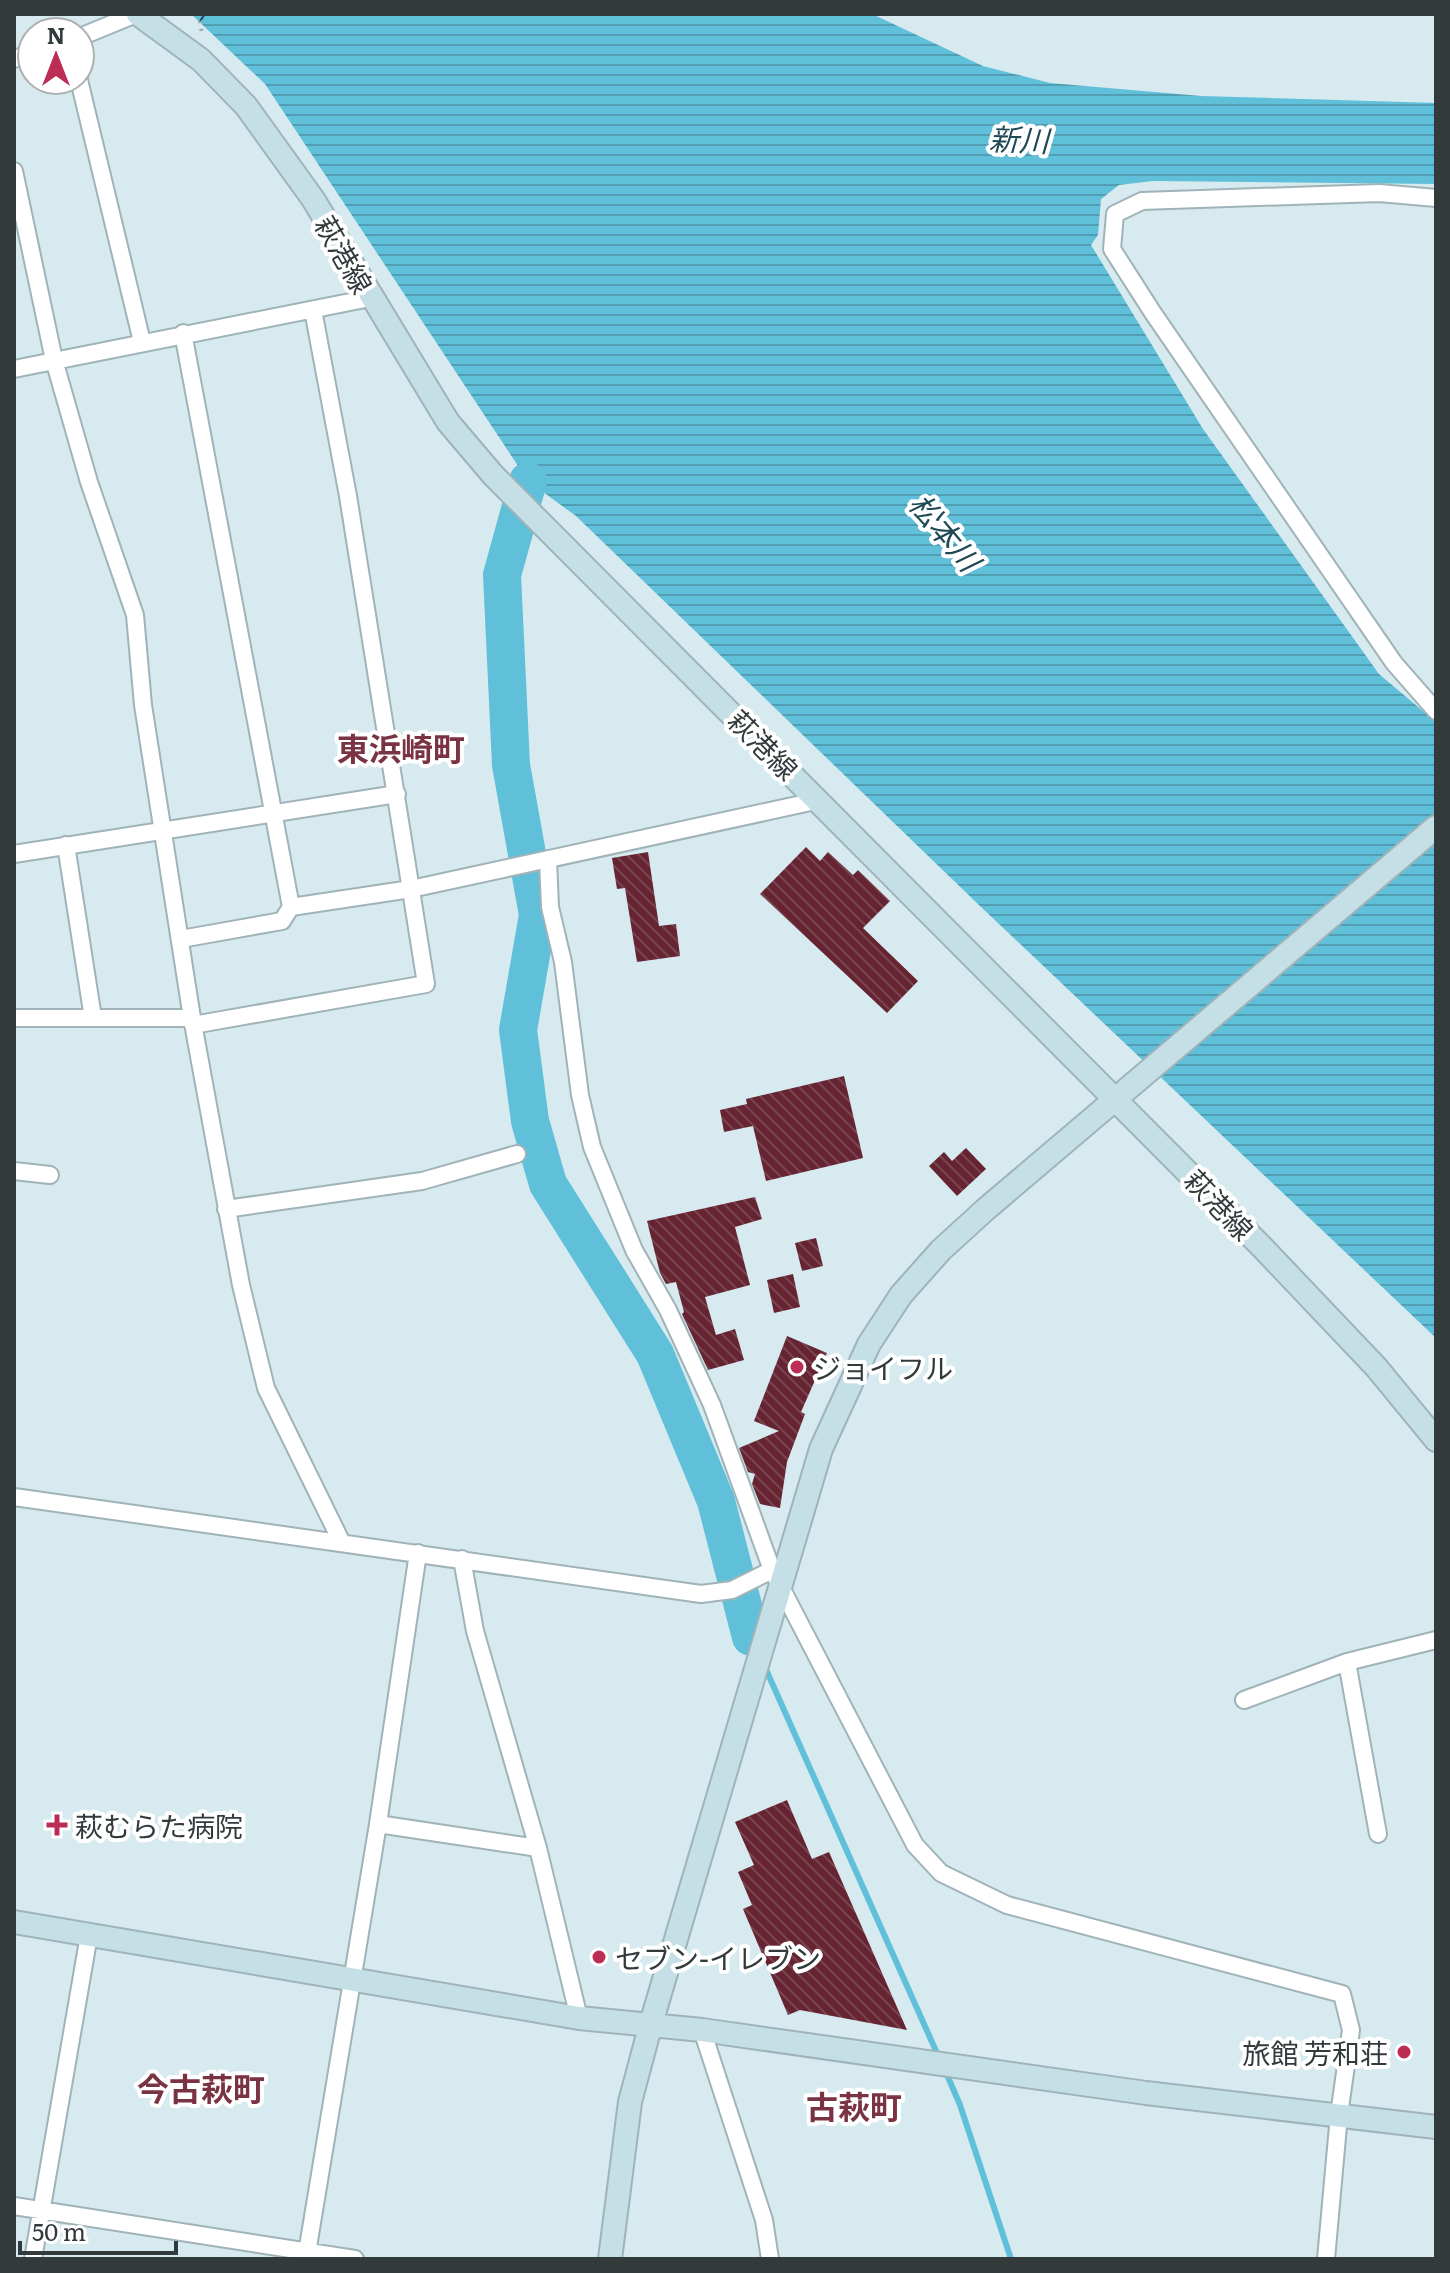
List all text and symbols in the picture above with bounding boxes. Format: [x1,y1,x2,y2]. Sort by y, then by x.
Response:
north arrow [16,16,96,96]
text: N [47,18,65,51]
water label: 新川 [988,115,1053,161]
street label: 萩港線 [306,207,384,301]
water label: 松本川 [900,482,994,582]
street label: 萩港線 [719,699,809,789]
district label: 東浜崎町 [337,723,465,771]
street label: 萩港線 [1176,1159,1264,1249]
place label: ジョイフル [813,1346,953,1388]
marker: ジョイフル [788,1358,806,1376]
place label: 萩むらた病院 [75,1804,243,1846]
marker: 萩むらた病院 [46,1814,68,1836]
place label: セブン-イレブン [615,1936,821,1978]
marker: セブン-イレブン [590,1948,608,1966]
place label: 旅館 芳和荘 [1242,2031,1388,2073]
marker: 旅館 芳和荘 [1395,2043,1413,2061]
district label: 今古萩町 [137,2063,265,2111]
district label: 古萩町 [806,2081,902,2129]
scale bar [20,2205,176,2255]
text: 50 m [32,2213,86,2248]

